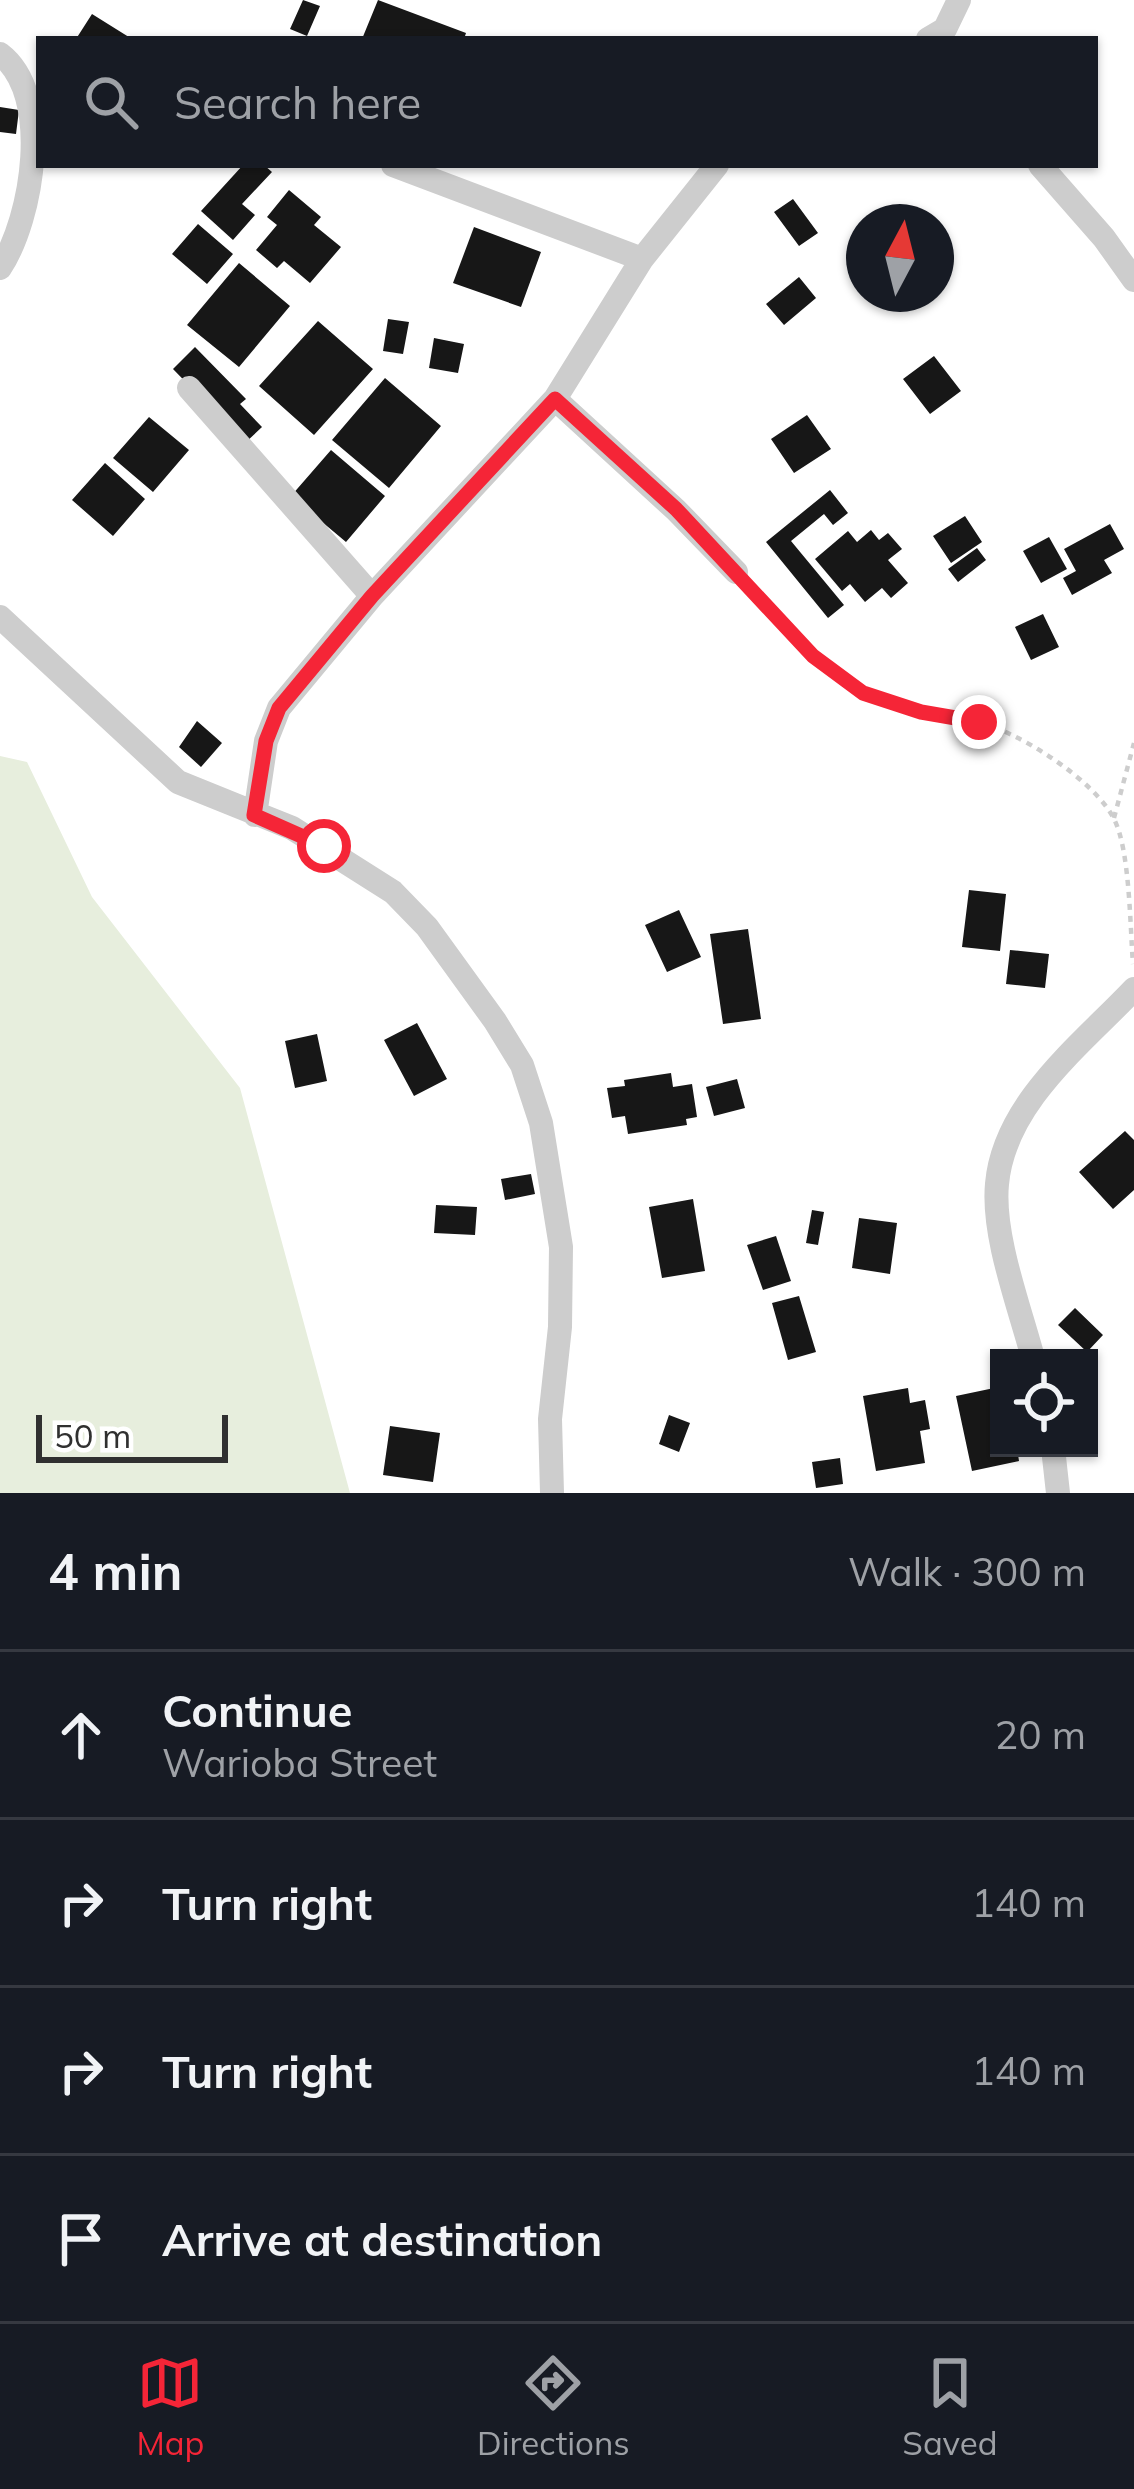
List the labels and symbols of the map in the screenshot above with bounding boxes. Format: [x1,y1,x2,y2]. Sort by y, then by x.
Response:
north arrow [846,204,954,312]
route end [952,695,1006,749]
route start [297,819,351,873]
scale bar [36,1409,228,1462]

